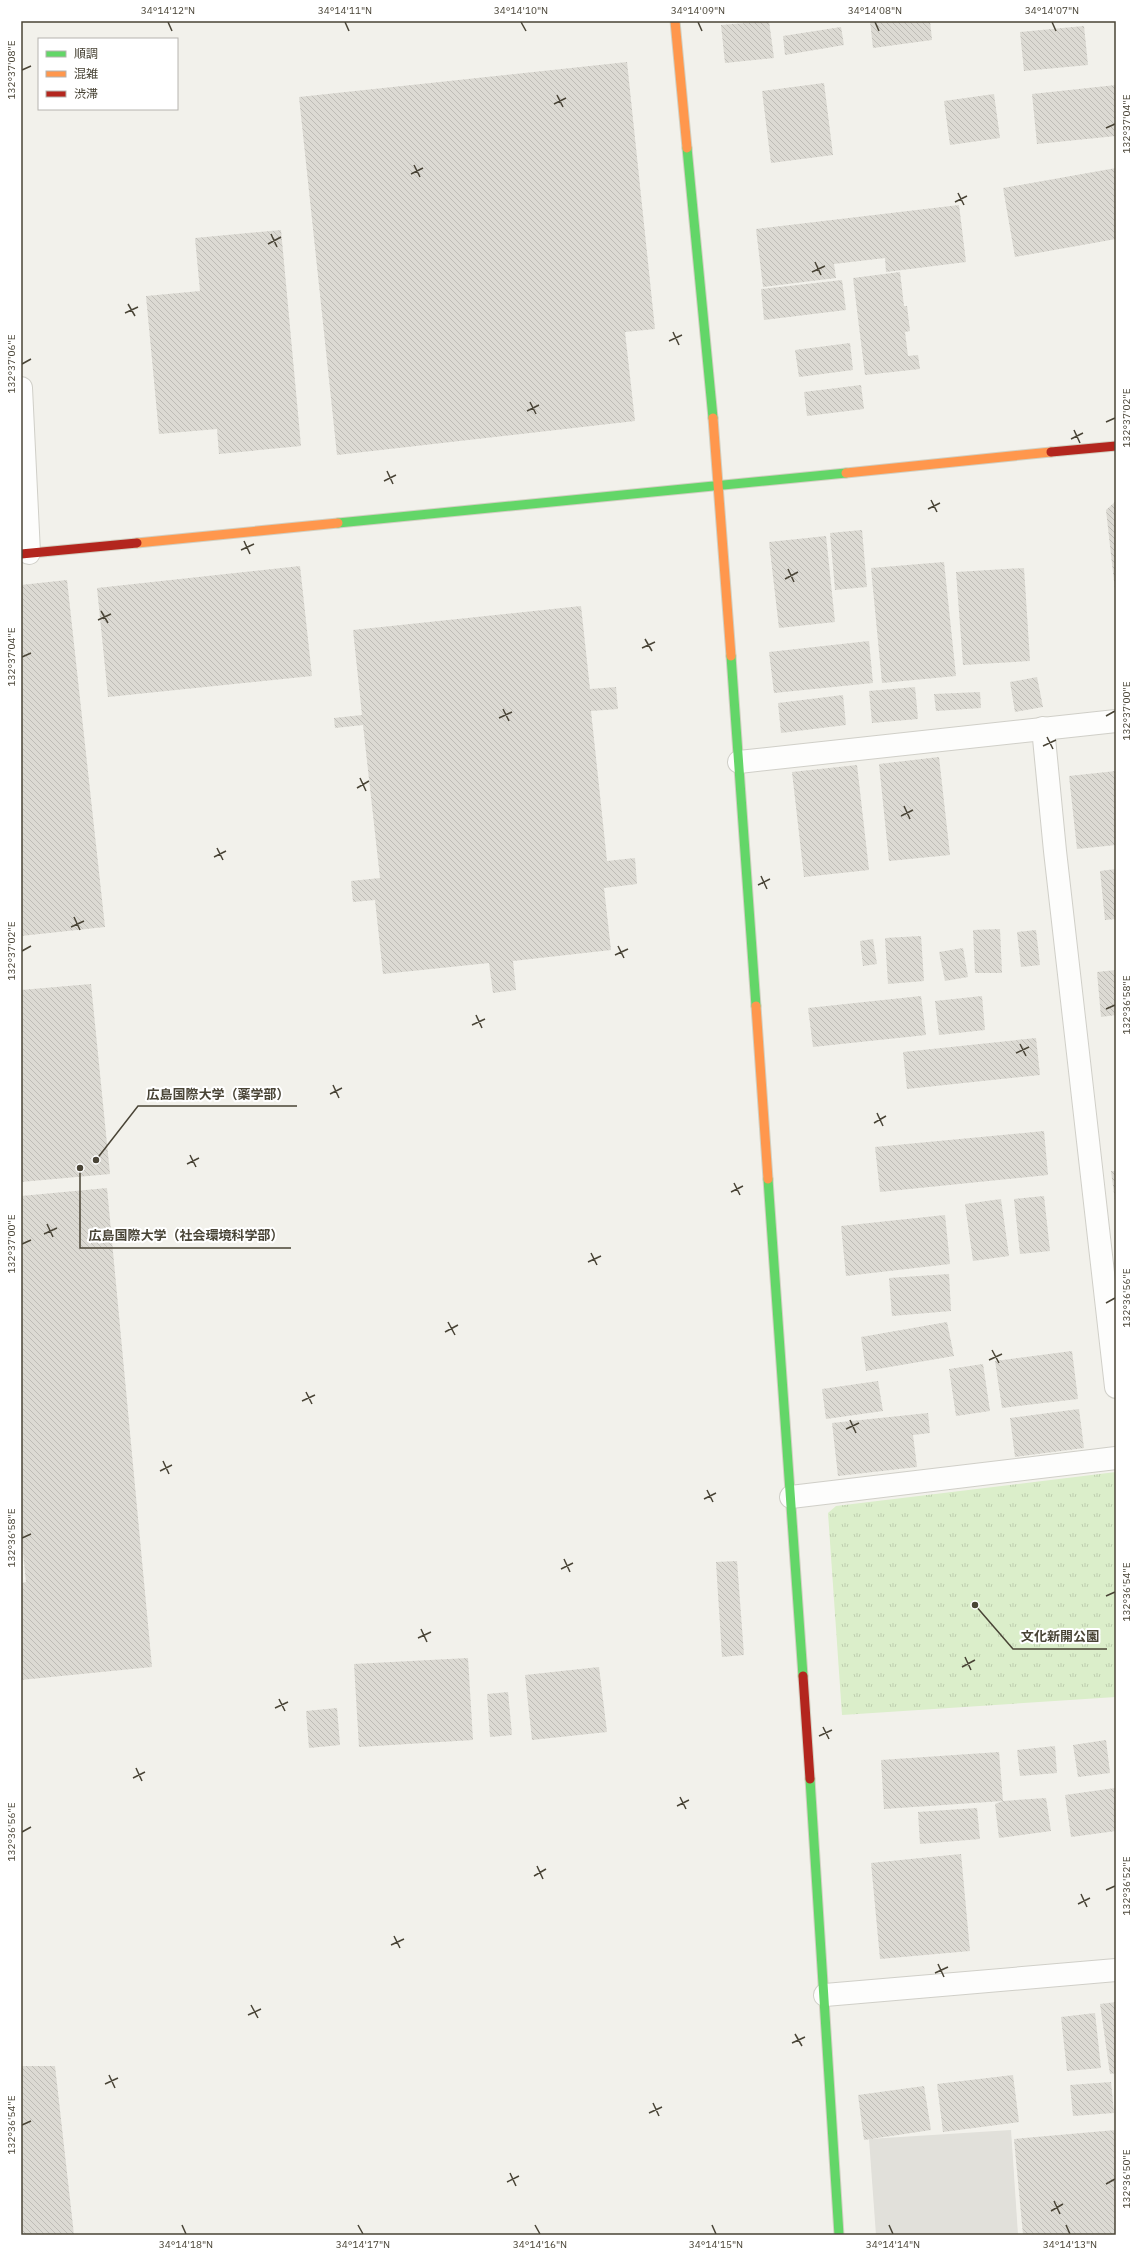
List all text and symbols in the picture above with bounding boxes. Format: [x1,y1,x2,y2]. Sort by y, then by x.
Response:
text: 34°14'12"N [141,4,195,17]
text: 34°14'11"N [318,4,372,17]
text: 34°14'10"N [494,4,548,17]
text: 34°14'09"N [671,4,725,17]
text: 34°14'08"N [848,4,902,17]
text: 34°14'07"N [1025,4,1079,17]
legend [38,38,178,110]
text: 132°37'08"E [5,40,18,100]
text: 順調 [74,46,98,61]
text: 混雑 [74,66,98,81]
text: 渋滞 [74,86,98,101]
text: 132°37'04"E [1120,94,1133,154]
text: 132°37'06"E [5,334,18,394]
text: 132°37'02"E [1120,388,1133,448]
text: 132°37'04"E [5,627,18,687]
text: 132°37'00"E [1120,681,1133,741]
text: 132°37'02"E [5,921,18,981]
text: 132°36'58"E [1120,975,1133,1035]
callout: 広島国際大学（薬学部） [138,1081,297,1106]
text: 広島国際大学（薬学部） [146,1086,290,1103]
text: 132°37'00"E [5,1214,18,1274]
callout: 広島国際大学（社会環境科学部） [80,1223,291,1248]
text: 広島国際大学（社会環境科学部） [88,1227,284,1244]
text: 132°36'56"E [1120,1268,1133,1328]
text: 132°36'58"E [5,1508,18,1568]
text: 132°36'54"E [1120,1562,1133,1622]
callout: 文化新開公園 [1013,1624,1107,1649]
text: 文化新開公園 [1021,1628,1099,1645]
text: 132°36'56"E [5,1802,18,1862]
text: 132°36'52"E [1120,1856,1133,1916]
text: 132°36'54"E [5,2095,18,2155]
text: 132°36'50"E [1120,2149,1133,2209]
text: 34°14'18"N [159,2238,213,2251]
text: 34°14'17"N [336,2238,390,2251]
text: 34°14'16"N [513,2238,567,2251]
text: 34°14'15"N [689,2238,743,2251]
text: 34°14'14"N [866,2238,920,2251]
text: 34°14'13"N [1043,2238,1097,2251]

